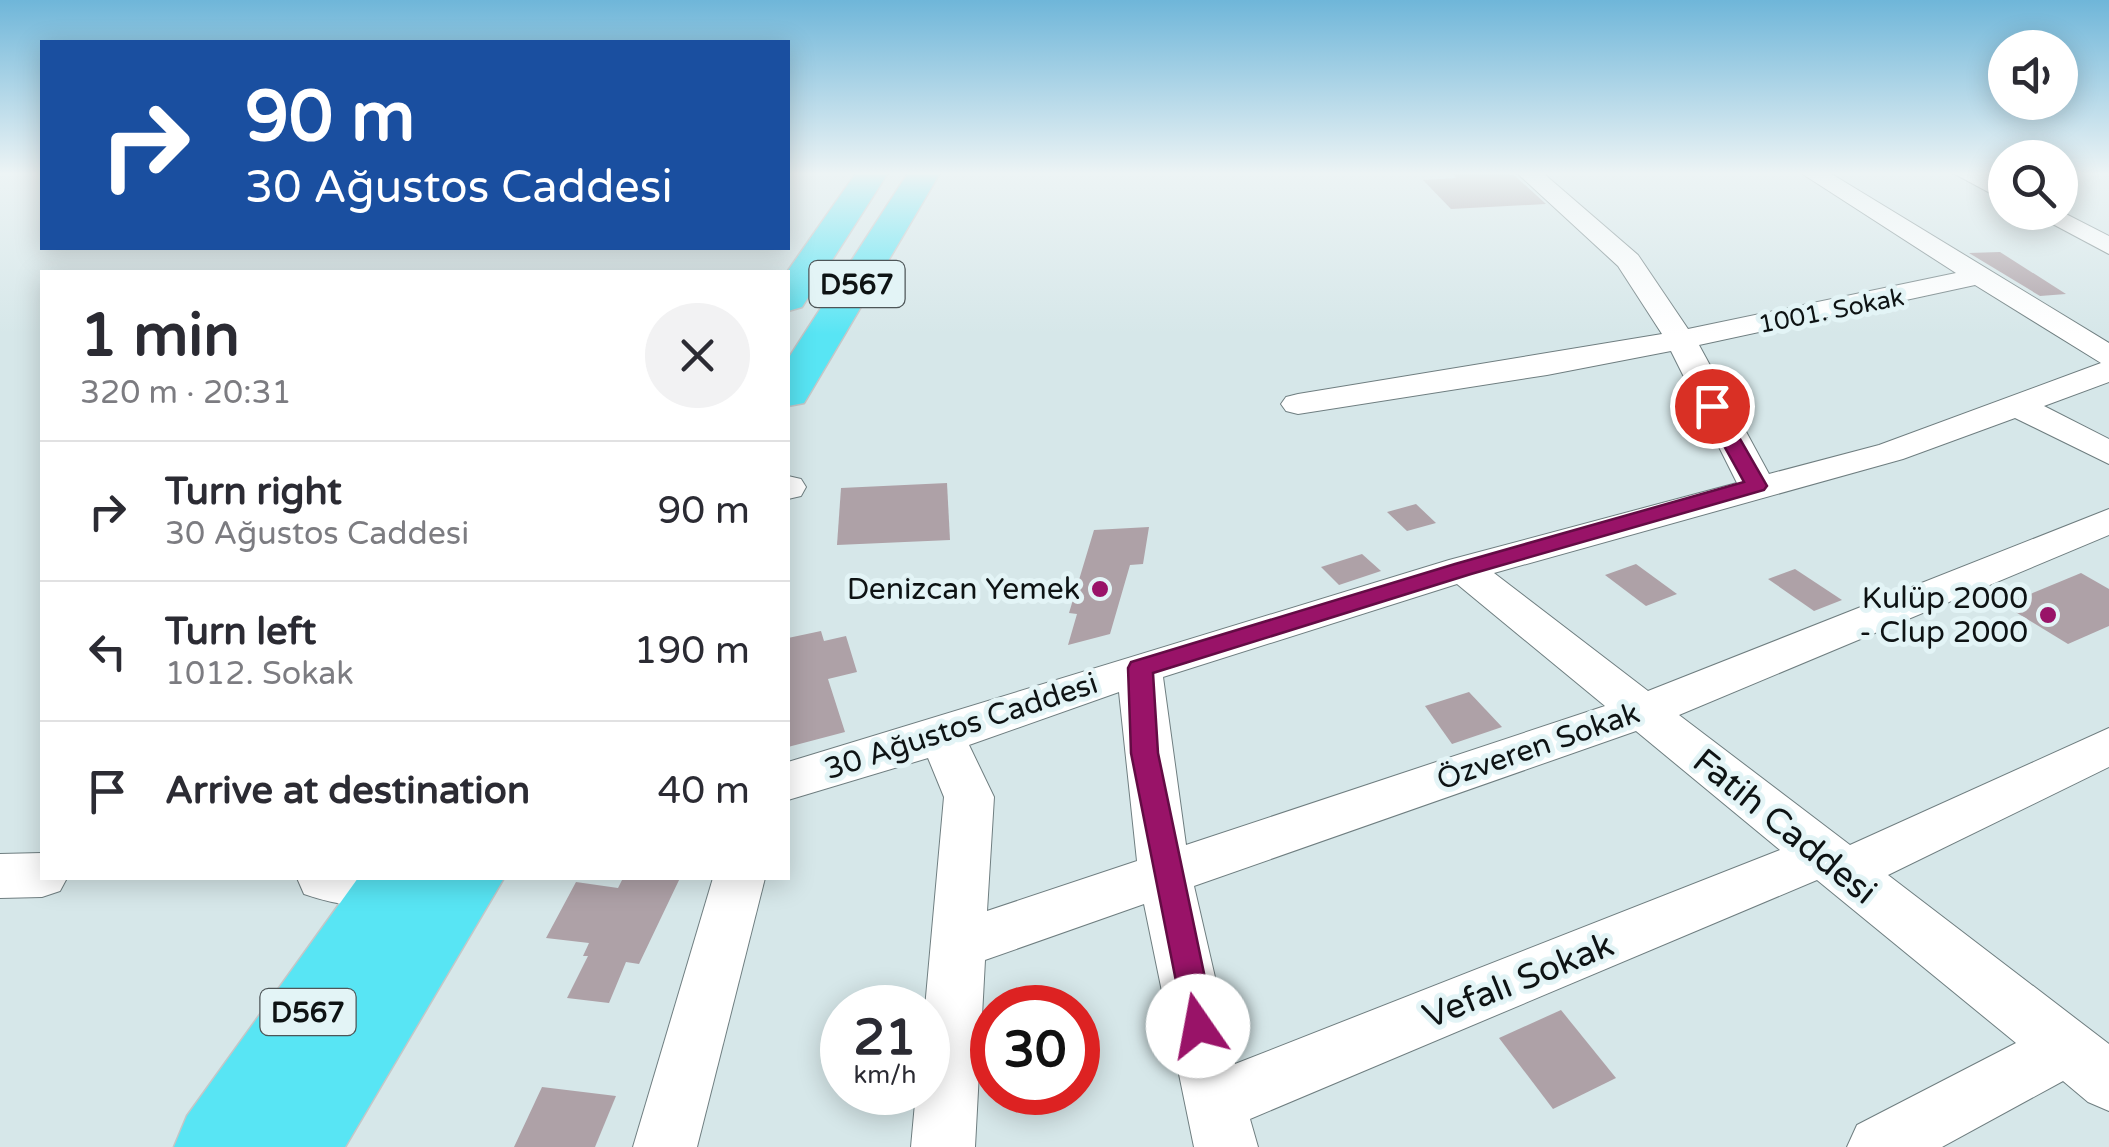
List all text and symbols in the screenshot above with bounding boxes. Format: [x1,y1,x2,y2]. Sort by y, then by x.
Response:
map controls [1988,30,2078,230]
button: sound [1988,30,2078,120]
text: 90 m [245,76,415,160]
icon: right [80,80,210,210]
button: search [1988,140,2078,230]
text: 30 Ağustos Caddesi [245,161,673,215]
road number: D567 [810,261,904,307]
street label: 1001. Sokak [1756,282,1906,340]
text: 1 min [80,300,240,372]
button: close [645,303,750,408]
pin [1670,364,1755,449]
text: 320 m · 20:31 [80,374,292,412]
icon: arrive [1685,379,1740,434]
text: Turn right [165,469,342,515]
icon: right [80,484,135,539]
text: 90 m [658,488,750,534]
text: 30 Ağustos Caddesi [165,515,469,553]
place label: Denizcan Yemek [847,571,1080,608]
marker: Denizcan Yemek [1089,578,1111,600]
place label: Kulüp 2000 - Clup 2000 [1859,580,2028,651]
marker: Kulüp 2000 - Clup 2000 [2037,604,2059,626]
text: Turn left [165,609,316,655]
icon: left [80,624,135,679]
text: 190 m [634,628,750,674]
text: 1012. Sokak [165,655,354,693]
street label: 30 Ağustos Caddesi [820,665,1102,788]
street label: Özveren Sokak [1432,694,1644,798]
street label: Fatih Caddesi [1684,740,1885,914]
icon: arrive [80,764,135,819]
text: Arrive at destination [165,768,530,814]
text: 40 m [658,768,750,814]
street label: Vefalı Sokak [1417,924,1620,1038]
position arrow [1146,974,1250,1078]
speed limit sign: 30 [970,985,1100,1115]
road number: D567 [260,989,356,1035]
text: 21 [854,1008,916,1068]
text: km/h [854,1060,916,1090]

